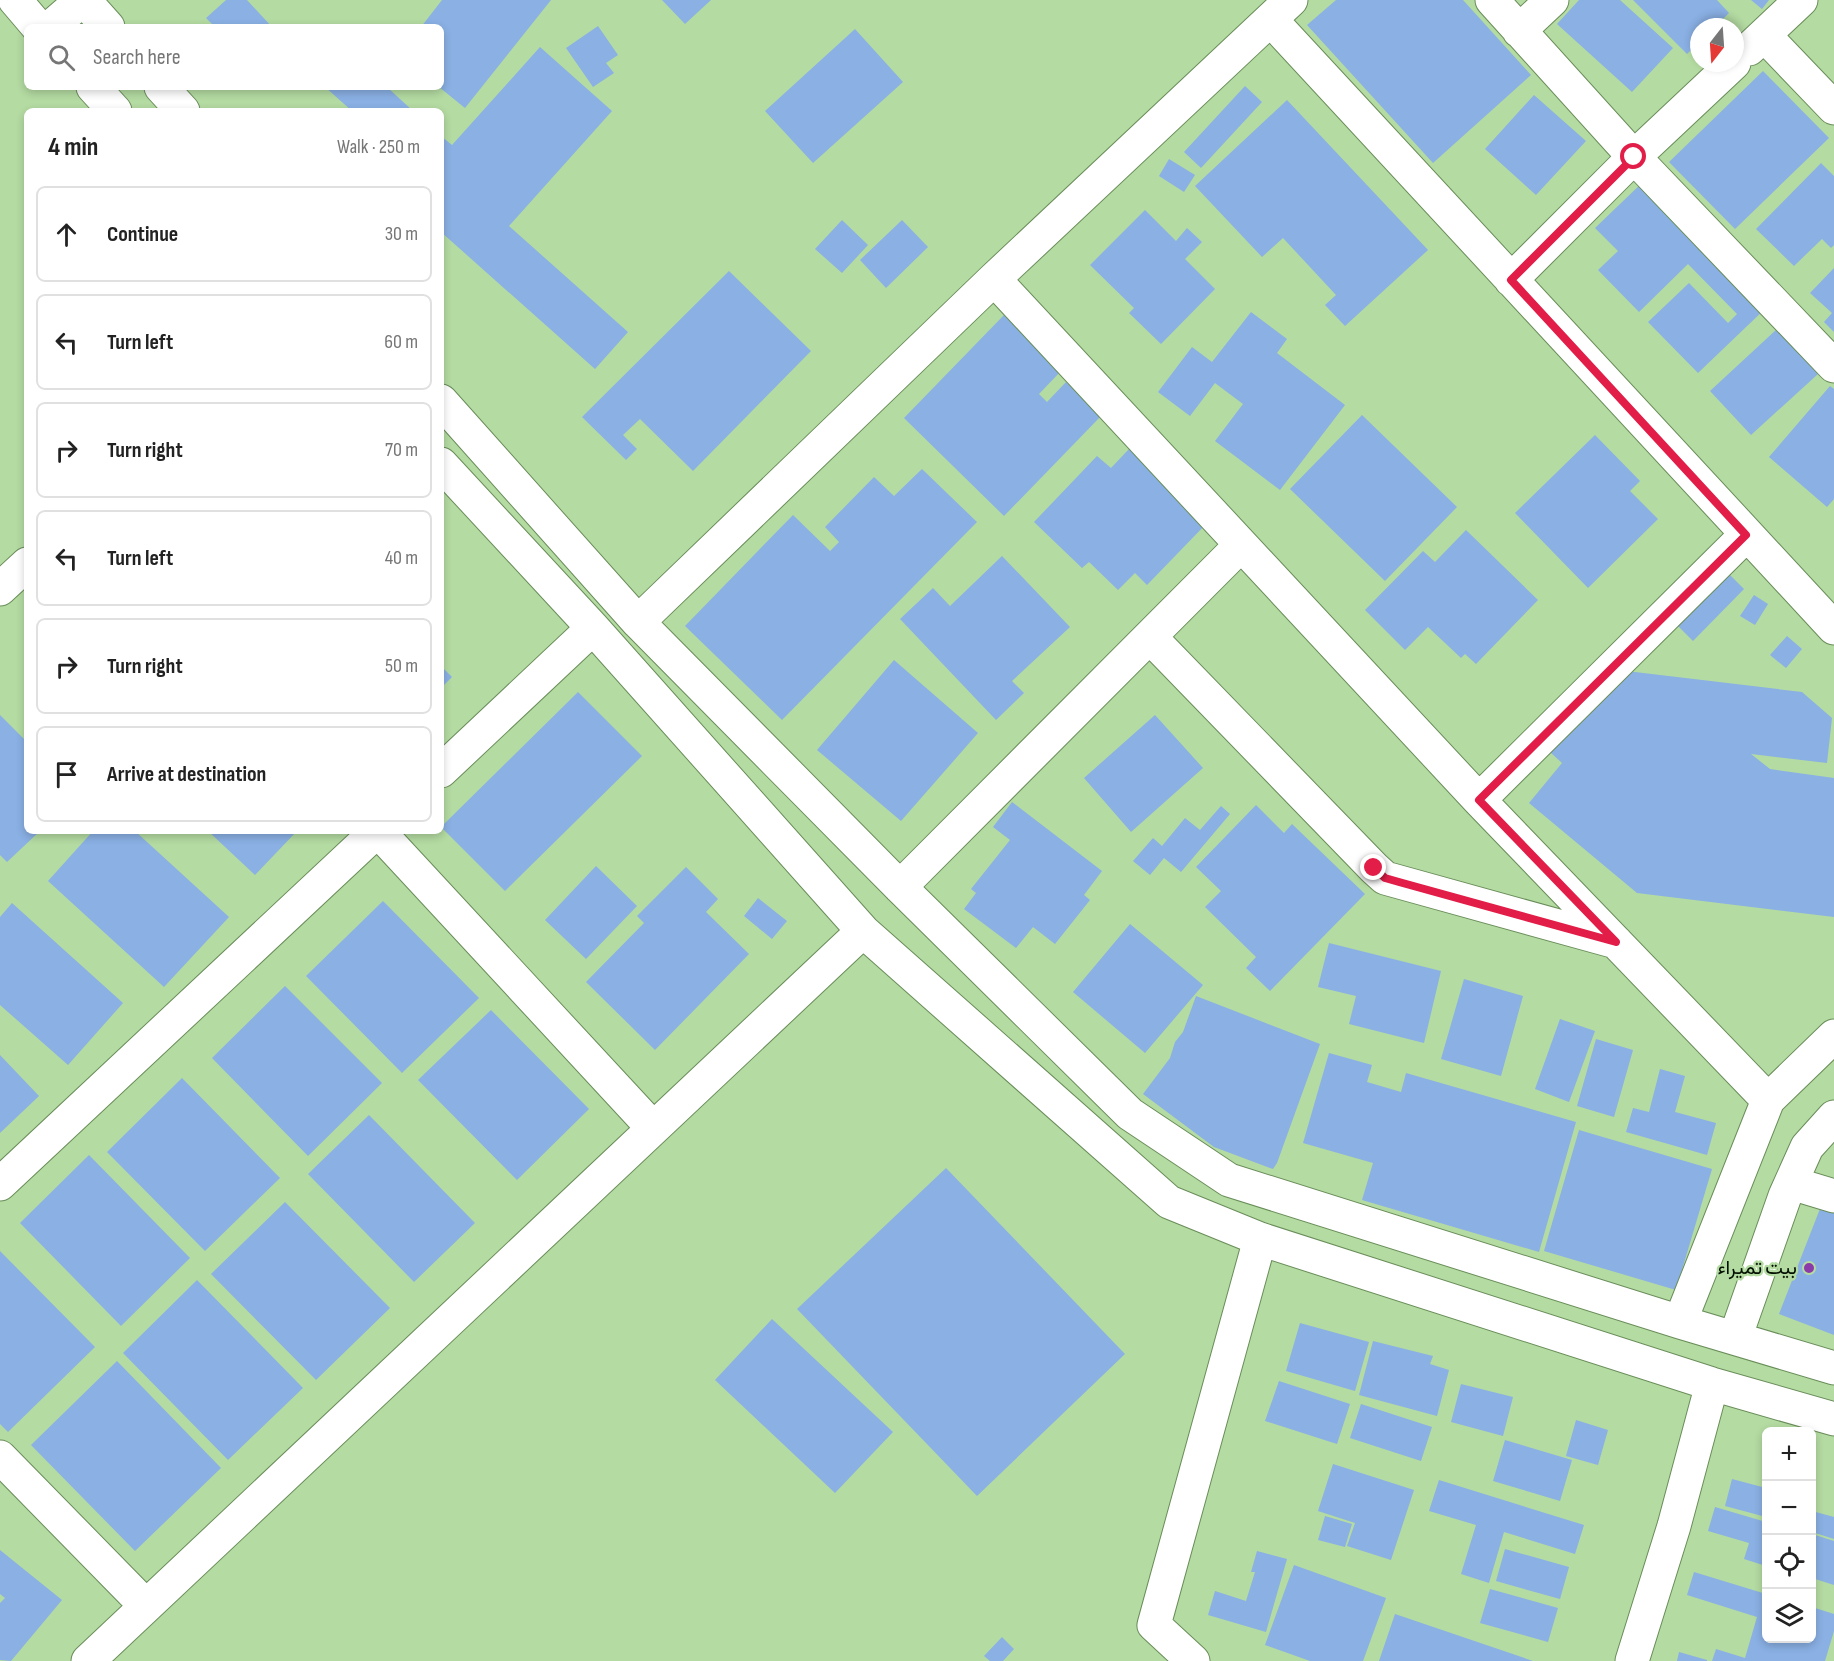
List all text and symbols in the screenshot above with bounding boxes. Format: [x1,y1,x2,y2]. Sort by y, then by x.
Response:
north arrow [1690,18,1744,72]
search box [24,24,444,90]
icon: search [45,41,78,74]
text: Search here [93,44,180,71]
text: 4 min [48,132,98,163]
text: Walk · 250 m [337,135,420,159]
route start [1620,143,1646,169]
icon: ahead [50,218,83,251]
text: Continue [107,221,178,248]
text: 30 m [385,222,418,246]
icon: left [50,326,83,359]
text: Turn left [107,329,173,356]
text: 60 m [384,330,418,354]
icon: right [50,434,83,467]
text: Turn right [107,437,183,464]
text: 70 m [385,438,418,462]
icon: left [50,542,83,575]
text: Turn left [107,545,173,572]
text: 40 m [385,546,418,570]
icon: right [50,650,83,683]
text: Turn right [107,653,183,680]
text: 50 m [385,654,418,678]
icon: arrive [50,758,83,791]
text: Arrive at destination [107,761,266,788]
route end [1360,854,1386,880]
place label: بيت تميراء [1717,1256,1797,1280]
marker: بيت تميراء [1802,1261,1816,1275]
map controls [1762,1427,1816,1643]
button: + [1762,1427,1816,1481]
button: − [1762,1481,1816,1535]
button: locate [1762,1535,1816,1589]
button: layers [1762,1589,1816,1643]

